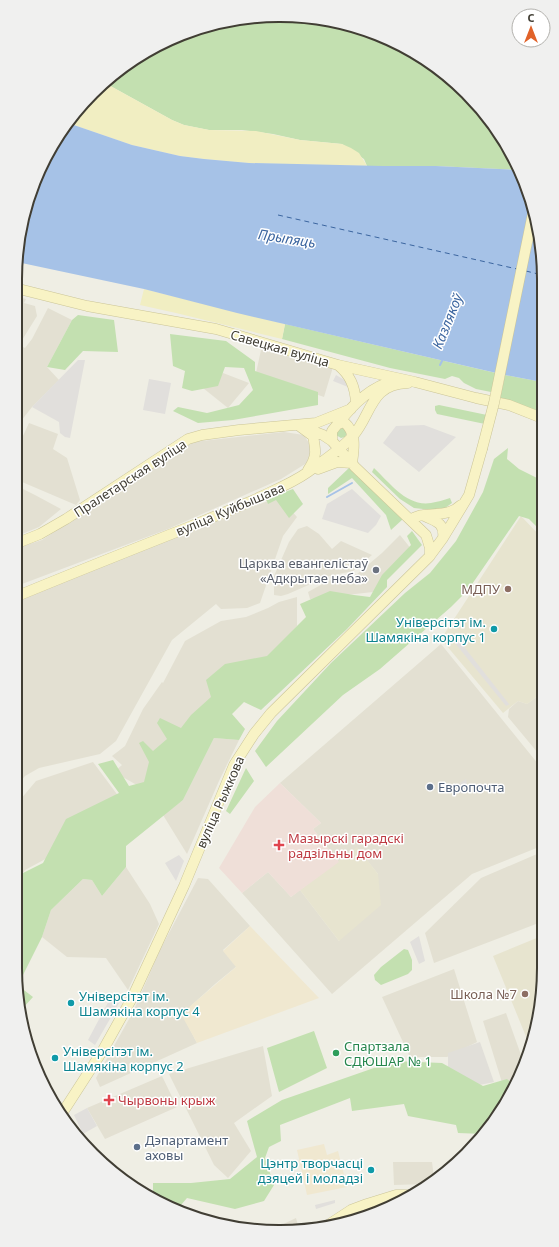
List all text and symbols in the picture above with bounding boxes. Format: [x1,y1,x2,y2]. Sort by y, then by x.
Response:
north arrow [511,8,551,48]
text: С [527,10,535,25]
water label: Прыпяць [257,224,317,252]
water label: Казлякоў [427,290,467,351]
street label: Савецкая вуліца [228,325,332,371]
street label: Пралетарская вуліца [70,435,190,521]
street label: вуліца Куйбышава [173,478,287,540]
place label: Царква евангелістаў «Адкрытае неба» [239,554,368,587]
marker: Царква евангелістаў «Адкрытае неба» [371,565,381,575]
place label: МДПУ [461,580,501,598]
marker: МДПУ [503,584,513,594]
place label: Універсітэт ім. Шамякіна корпус 1 [365,613,486,646]
marker: Універсітэт ім. Шамякіна корпус 1 [489,624,499,634]
street label: вуліца Рыжкова [192,753,248,851]
place label: Европочта [438,778,505,796]
marker: Европочта [425,782,435,792]
place label: Мазырскі гарадскі радзільны дом [288,829,404,862]
marker: Мазырскі гарадскі радзільны дом [273,839,285,851]
place label: Школа №7 [450,985,517,1003]
place label: Універсітэт ім. Шамякіна корпус 4 [79,987,200,1020]
marker: Школа №7 [520,989,530,999]
marker: Універсітэт ім. Шамякіна корпус 4 [66,998,76,1008]
place label: Спартзала СДЮШАР № 1 [344,1037,432,1070]
place label: Універсітэт ім. Шамякіна корпус 2 [63,1042,184,1075]
marker: Спартзала СДЮШАР № 1 [331,1048,341,1058]
marker: Універсітэт ім. Шамякіна корпус 2 [50,1053,60,1063]
place label: Чырвоны крыж [118,1091,215,1109]
marker: Чырвоны крыж [103,1094,115,1106]
place label: Дэпартамент аховы [145,1131,228,1164]
marker: Дэпартамент аховы [132,1142,142,1152]
place label: Цэнтр творчасці дзяцей і моладзі [258,1154,363,1187]
marker: Цэнтр творчасці дзяцей і моладзі [366,1165,376,1175]

